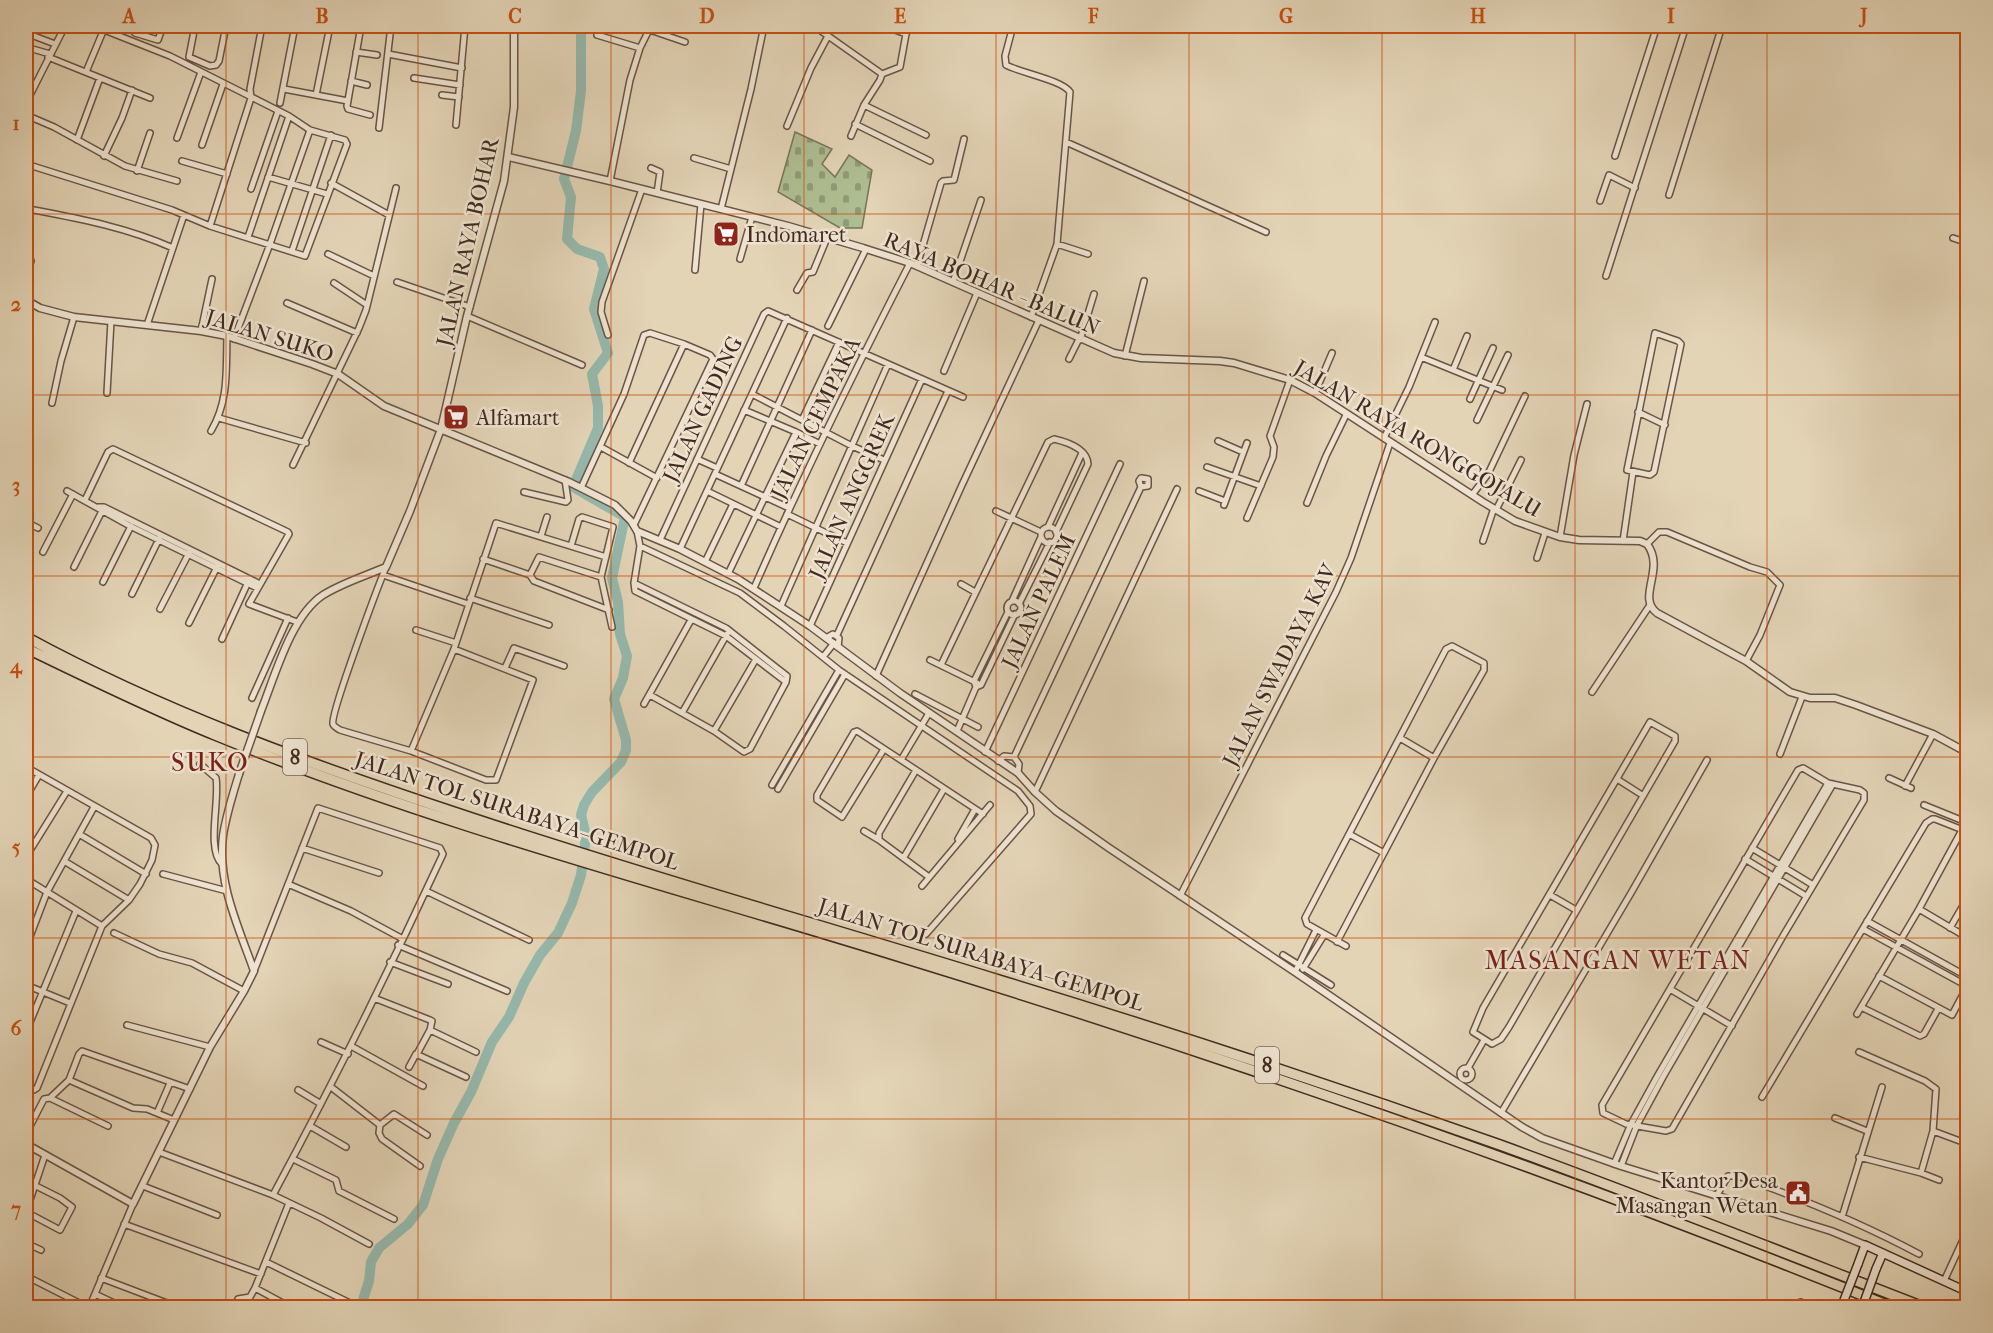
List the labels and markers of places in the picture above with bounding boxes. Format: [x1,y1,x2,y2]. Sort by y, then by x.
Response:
supermarket icon: Indomaret [711,219,741,249]
place label: Indomaret [746,222,847,248]
supermarket icon: Alfamart [441,402,471,432]
place label: Alfamart [475,405,560,431]
place label: Kantor Desa Masangan Wetan [1615,1168,1779,1219]
public building icon: Kantor Desa Masangan Wetan [1783,1178,1813,1208]

